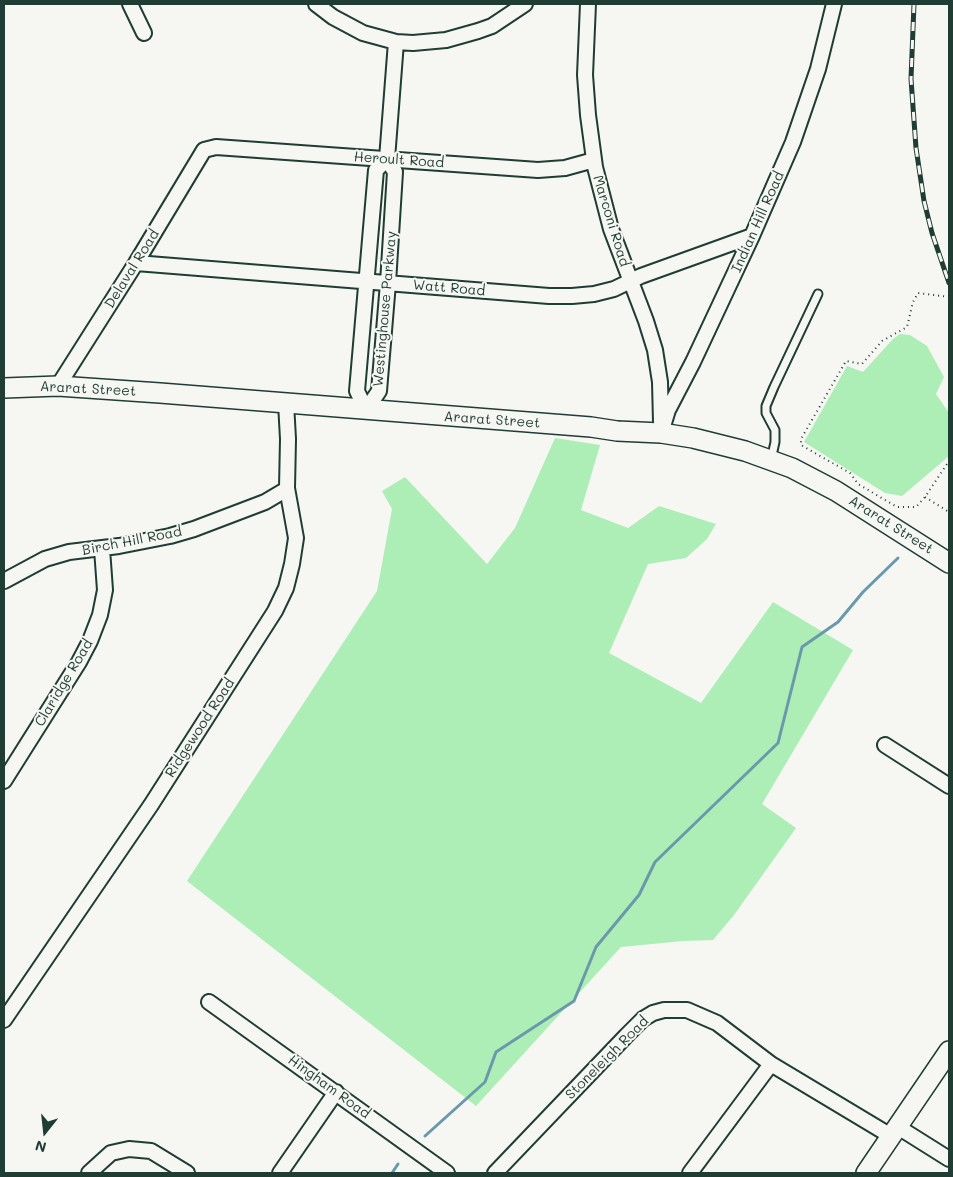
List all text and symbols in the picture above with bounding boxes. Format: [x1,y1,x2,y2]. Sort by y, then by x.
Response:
street label: Heroult Road [353,148,445,172]
street label: Indian Hill Road [728,169,788,275]
street label: Marconi Road [589,173,633,269]
street label: Delaval Road [101,227,163,311]
street label: Westinghouse Parkway [370,230,400,388]
street label: Watt Road [412,276,486,300]
street label: Ararat Street [39,378,137,400]
street label: Ararat Street [443,408,541,432]
street label: Ararat Street [846,492,936,558]
street label: Birch Hill Road [81,523,183,559]
street label: Claridge Road [31,636,97,730]
street label: Ridgewood Road [162,675,238,781]
street label: Stoneleigh Road [562,1013,652,1103]
street label: Hingham Road [285,1052,373,1122]
north arrow [20,1107,70,1157]
text: N [33,1136,48,1158]

